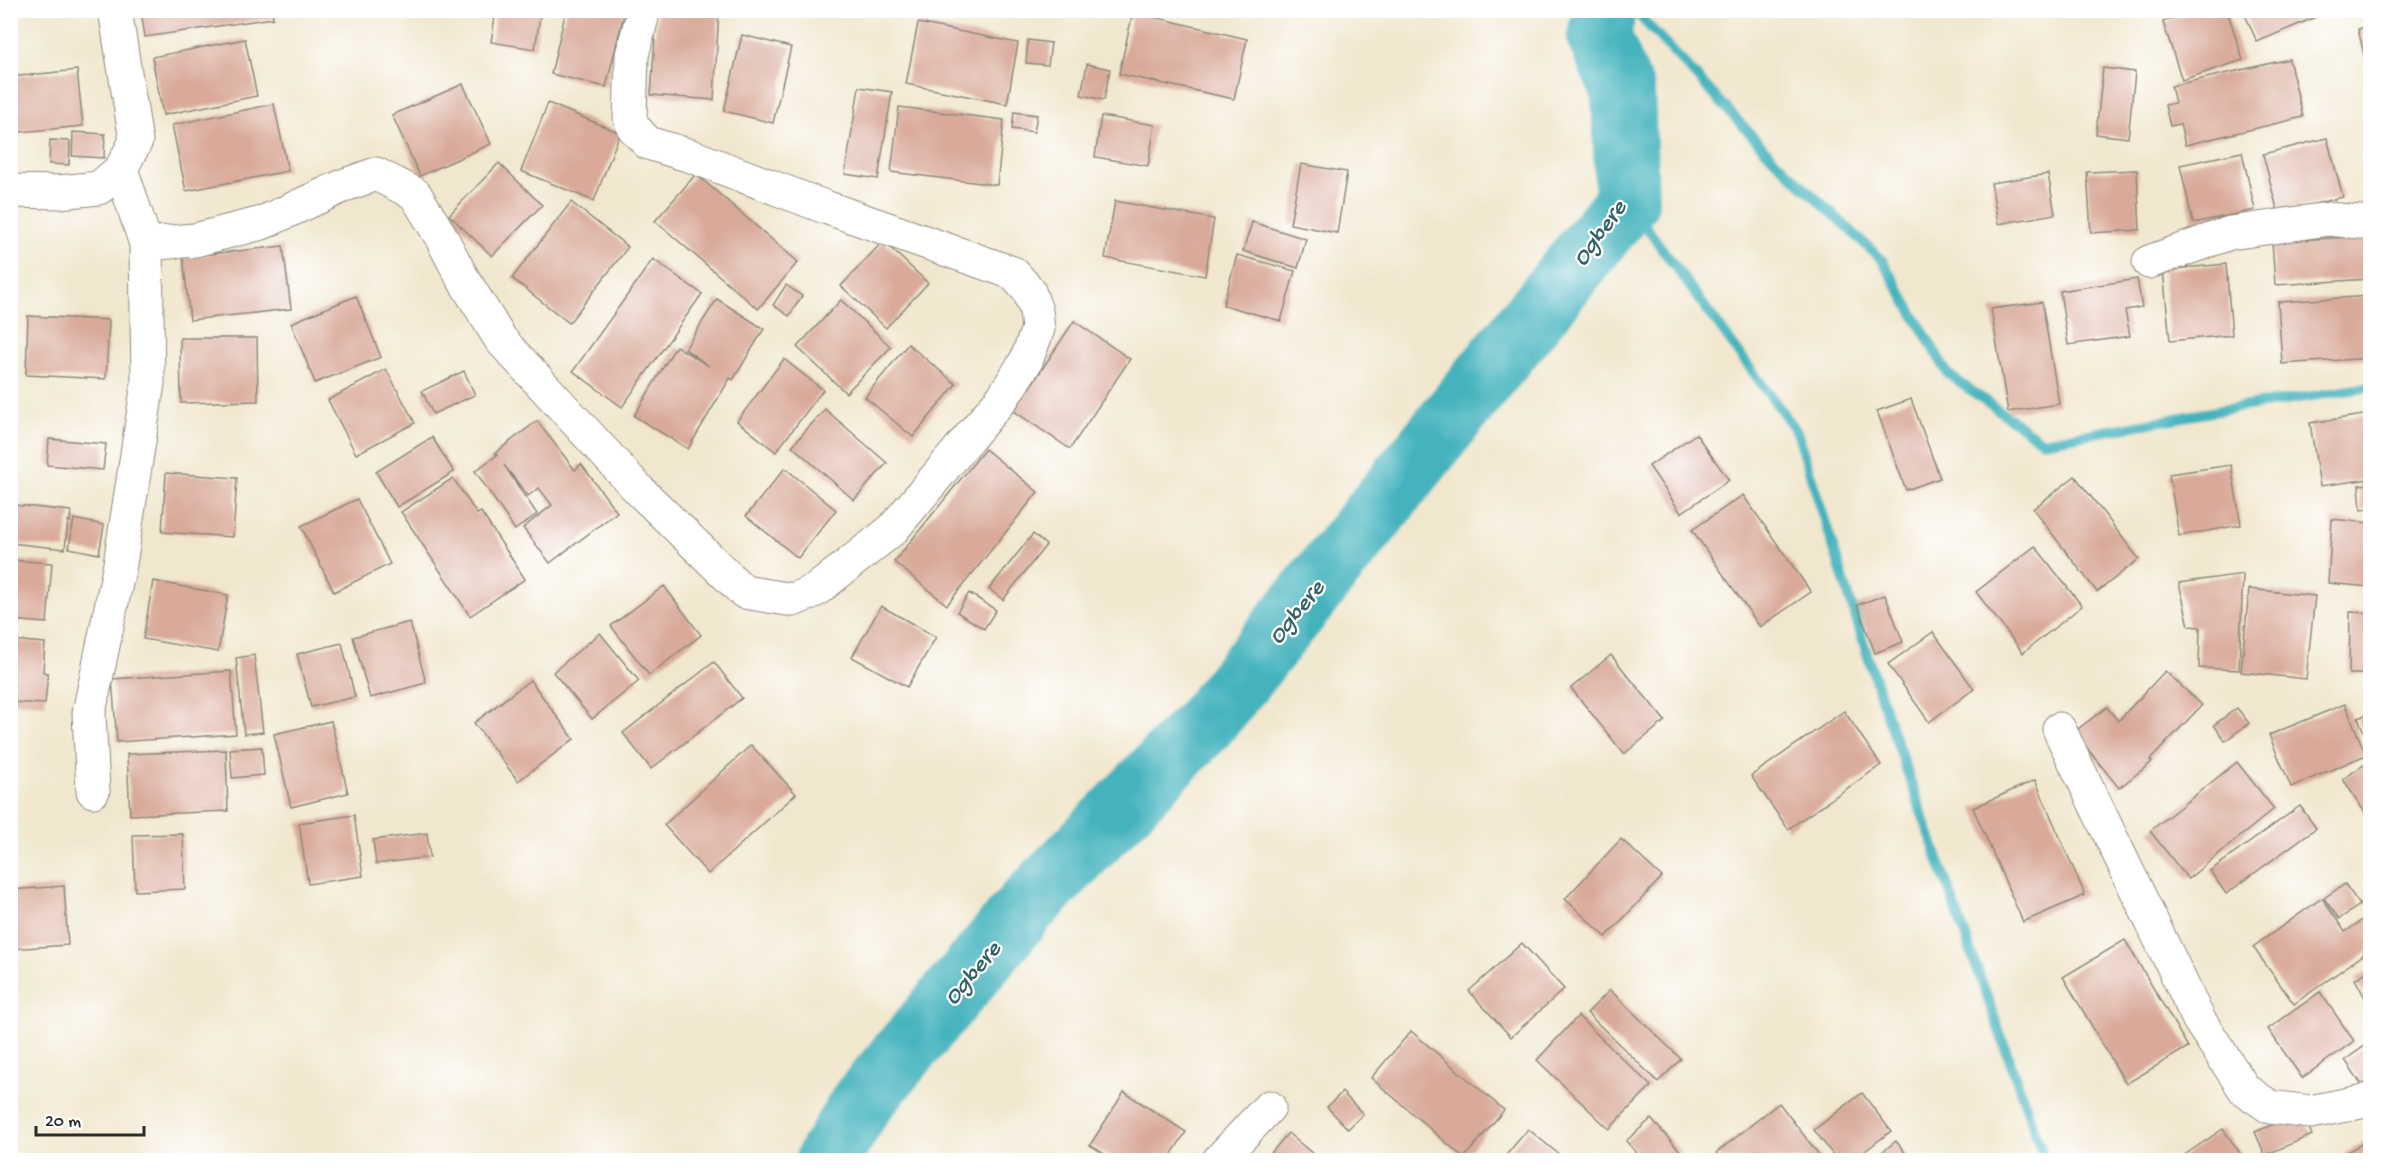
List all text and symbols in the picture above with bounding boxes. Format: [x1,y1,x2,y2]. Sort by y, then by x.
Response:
water label: Ogbere [1567,194,1635,273]
water label: Ogbere [1263,574,1333,651]
water label: Ogbere [939,935,1010,1012]
scale bar [36,1099,144,1137]
text: 20 m [45,1112,81,1133]

